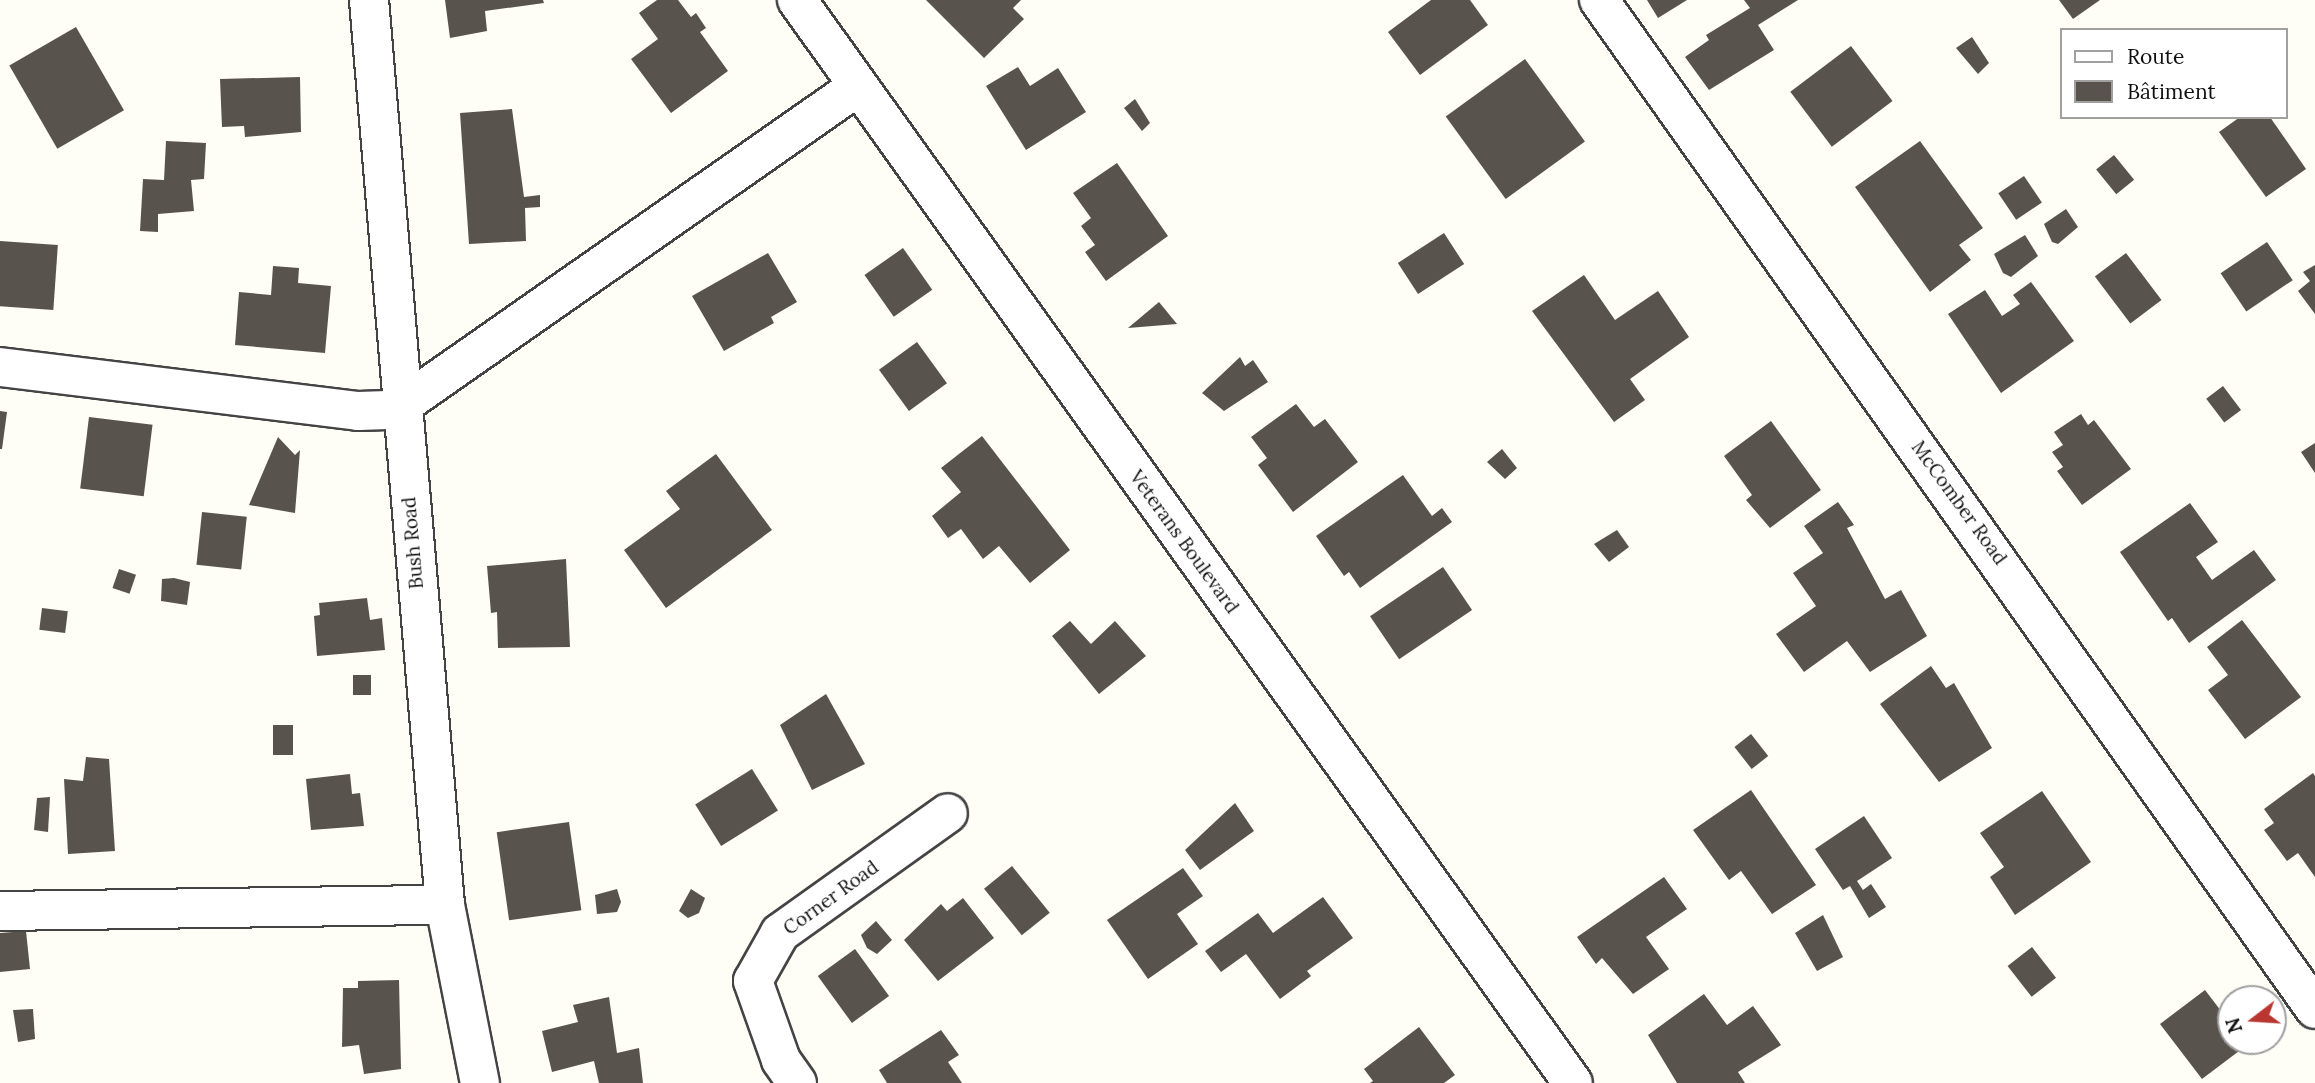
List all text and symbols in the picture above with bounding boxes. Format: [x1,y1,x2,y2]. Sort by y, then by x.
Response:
legend [2060,28,2287,119]
text: Route [2127,43,2184,70]
text: Bâtiment [2127,78,2216,105]
street label: McComber Road [1906,437,2012,569]
street label: Veterans Boulevard [1125,466,1243,618]
street label: Bush Road [398,496,428,590]
street label: Corner Road [779,856,883,940]
north arrow [2217,985,2287,1055]
text: N [2220,1015,2247,1036]

